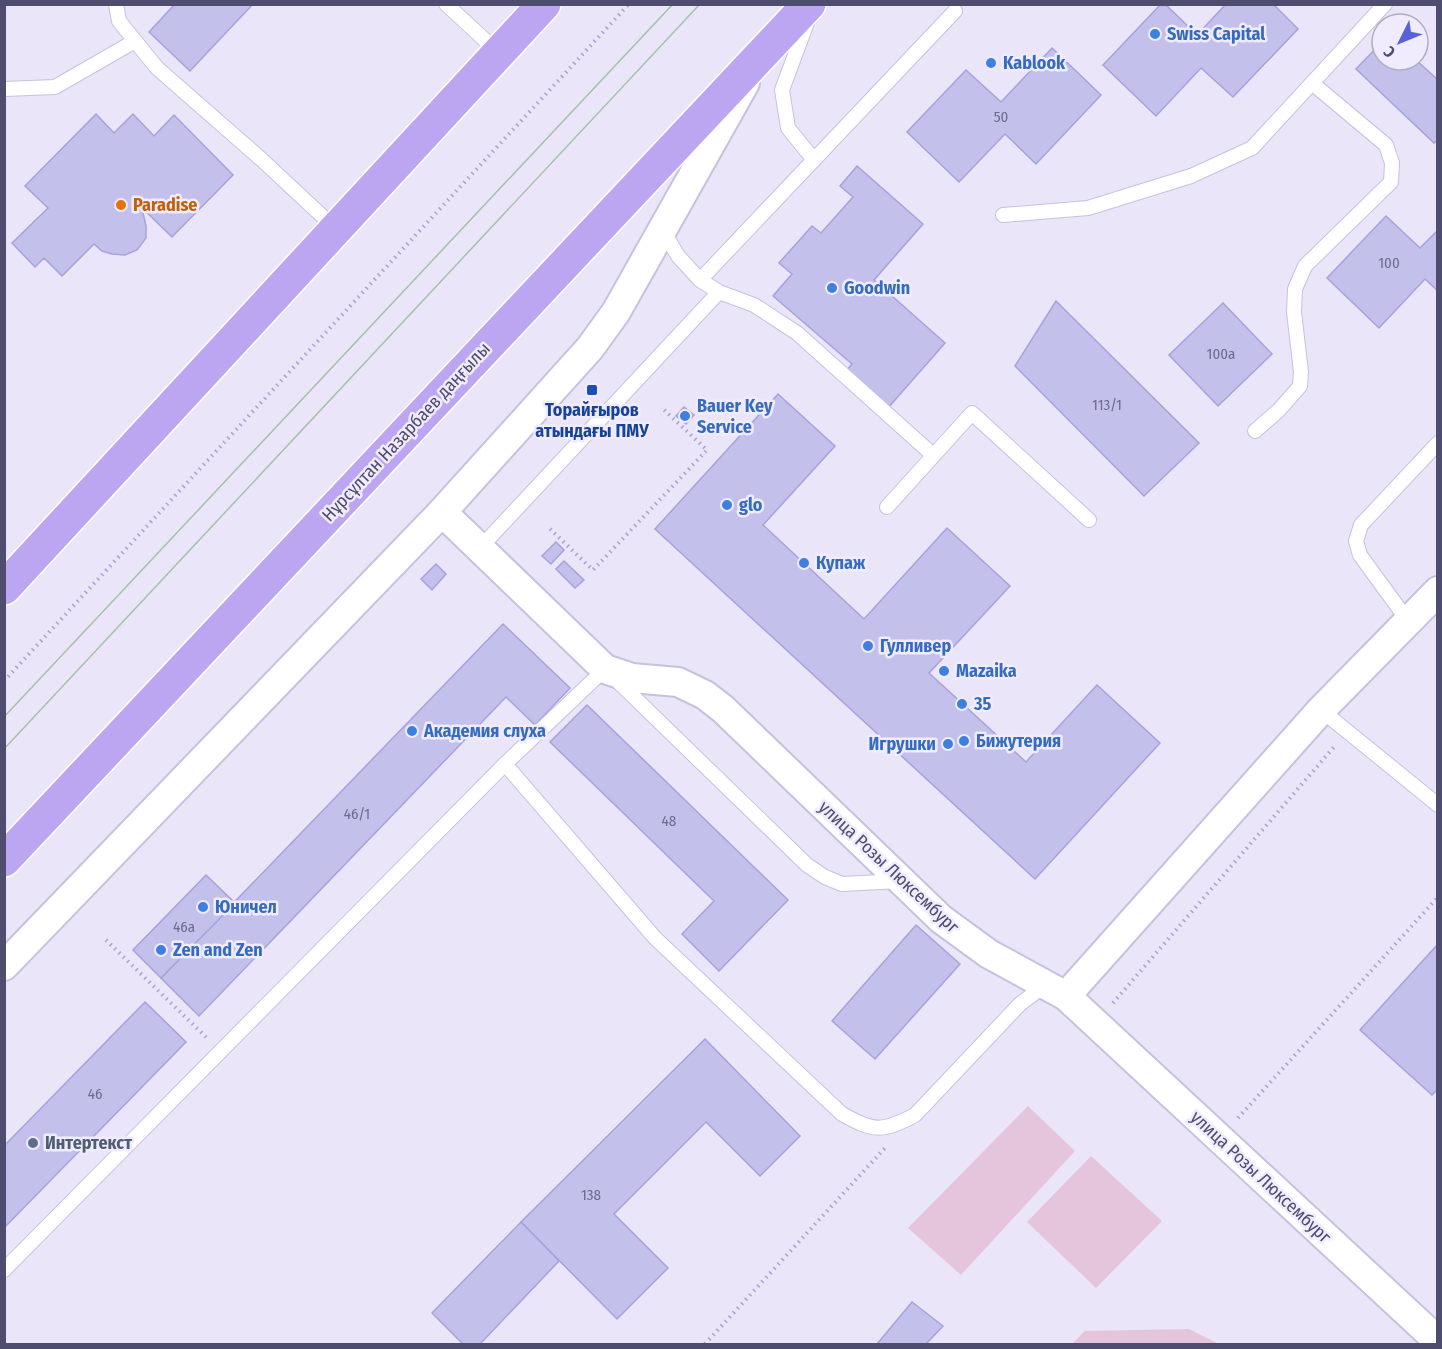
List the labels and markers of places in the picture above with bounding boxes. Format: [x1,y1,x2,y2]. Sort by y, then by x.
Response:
place label: Swiss Capital [1167,23,1265,45]
marker: Swiss Capital [1148,27,1162,41]
place label: Kablook [1003,52,1066,74]
marker: Kablook [984,56,998,70]
place label: Paradise [133,194,197,216]
marker: Paradise [114,198,128,212]
place label: Goodwin [844,277,910,299]
marker: Goodwin [825,281,839,295]
marker: Торайғыров атындағы ПМУ [585,383,599,397]
place label: Bauer Key Service [697,395,773,438]
place label: Торайғыров атындағы ПМУ [535,399,649,442]
marker: Bauer Key Service [678,409,692,423]
place label: glo [739,494,763,516]
marker: glo [720,498,734,512]
place label: Купаж [816,552,866,574]
marker: Купаж [797,556,811,570]
place label: Гулливер [880,635,951,657]
marker: Гулливер [861,639,875,653]
place label: Mazaika [956,660,1017,682]
marker: Mazaika [937,664,951,678]
place label: 35 [973,693,992,715]
marker: 35 [955,697,969,711]
place label: Академия слуха [423,720,546,742]
marker: Академия слуха [405,724,419,738]
place label: Бижутерия [976,730,1061,752]
place label: Игрушки [869,733,936,755]
marker: Бижутерия [957,734,971,748]
marker: Игрушки [941,737,955,751]
place label: Юничел [215,896,277,918]
marker: Юничел [196,900,210,914]
place label: Zen and Zen [173,939,263,961]
marker: Zen and Zen [154,943,168,957]
place label: Интертекст [45,1132,132,1154]
marker: Интертекст [26,1136,40,1150]

